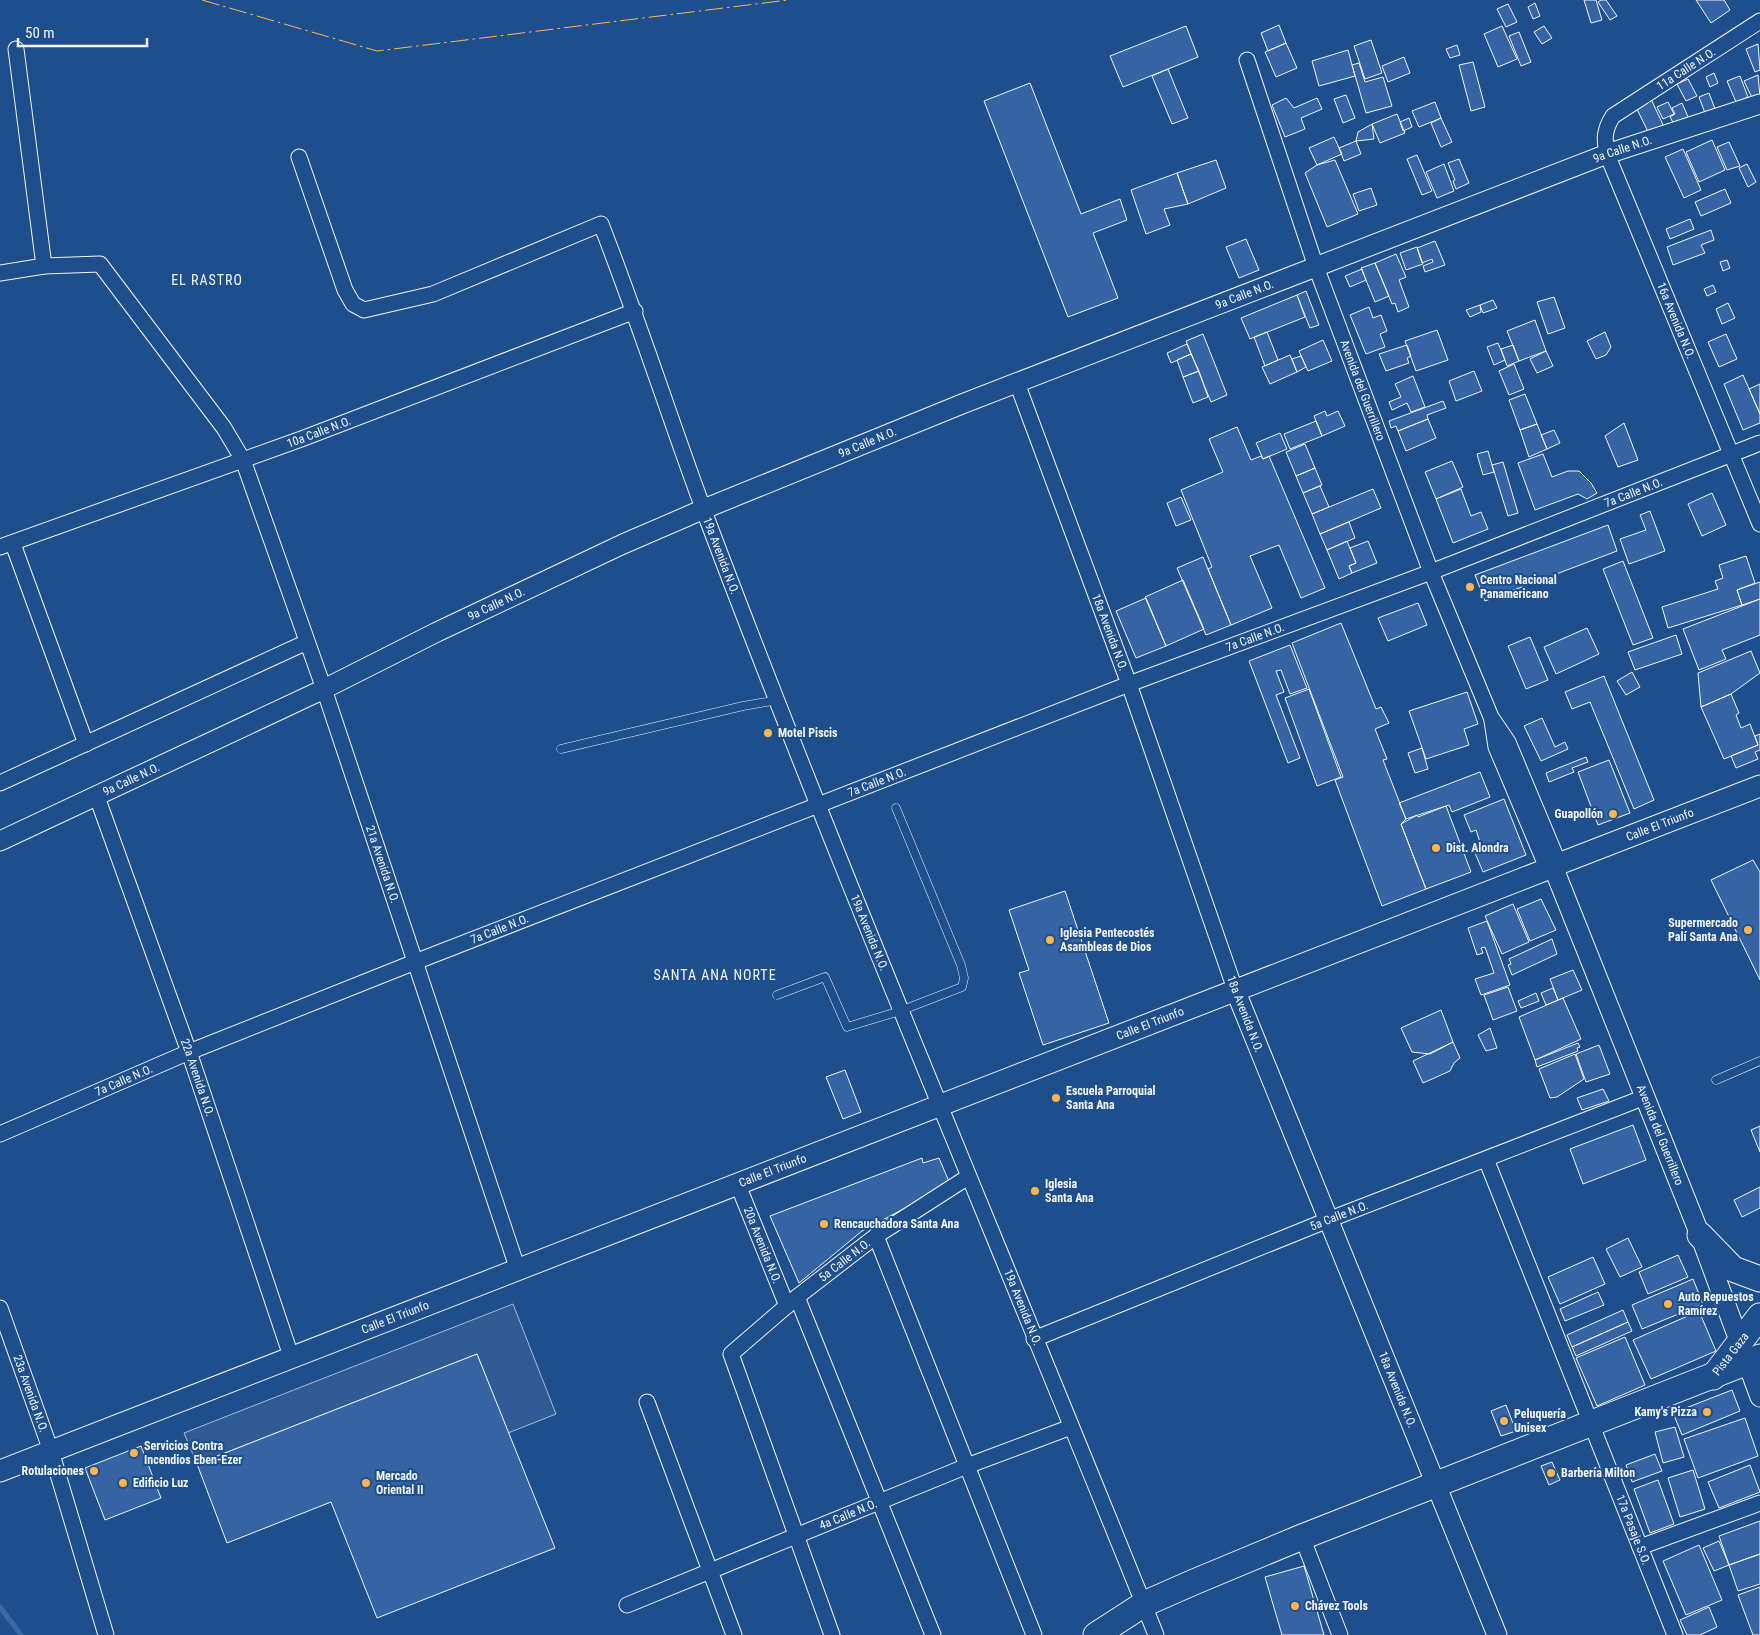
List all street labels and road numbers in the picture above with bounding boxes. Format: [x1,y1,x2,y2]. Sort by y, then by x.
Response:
street label: 11a Calle N.O. [1654,45,1718,93]
street label: 9a Calle N.O. [1591,133,1654,166]
street label: 9a Calle N.O. [1213,277,1276,312]
street label: 16a Avenida N.O. [1654,280,1698,361]
street label: Avenida del Guerrillero [1337,338,1388,443]
street label: 10a Calle N.O. [285,414,353,451]
street label: 9a Calle N.O. [836,424,899,460]
street label: 7a Calle N.O. [1602,475,1665,510]
street label: 19a Avenida N.O. [700,515,742,596]
street label: 9a Calle N.O. [466,585,527,623]
street label: 18a Avenida N.O. [1089,592,1130,673]
street label: 7a Calle N.O. [1224,620,1286,654]
street label: 9a Calle N.O. [101,760,162,799]
street label: 7a Calle N.O. [846,764,908,800]
street label: Calle El Triunfo [1624,805,1696,844]
street label: 21a Avenida N.O. [363,823,402,905]
street label: 19a Avenida N.O. [848,892,891,973]
street label: 7a Calle N.O. [468,911,531,947]
street label: 18a Avenida N.O. [1224,974,1266,1054]
street label: Calle El Triunfo [1114,1004,1186,1043]
street label: 22a Avenida N.O. [178,1037,217,1118]
street label: 7a Calle N.O. [93,1062,155,1099]
street label: Avenida del Guerrillero [1634,1083,1686,1187]
street label: Calle El Triunfo [737,1151,808,1190]
street label: 5a Calle N.O. [1308,1198,1370,1234]
street label: 20a Avenida N.O. [741,1205,784,1285]
street label: 5a Calle N.O. [816,1236,873,1284]
street label: 19a Avenida N.O. [1001,1267,1045,1348]
street label: Calle El Triunfo [359,1298,431,1337]
street label: Pista Gaza [1710,1329,1752,1378]
street label: 18a Avenida N.O. [1376,1349,1419,1430]
street label: 23a Avenida N.O. [10,1353,51,1434]
street label: 17a Pasaje S.O. [1613,1493,1653,1567]
street label: 4a Calle N.O. [817,1496,879,1533]

